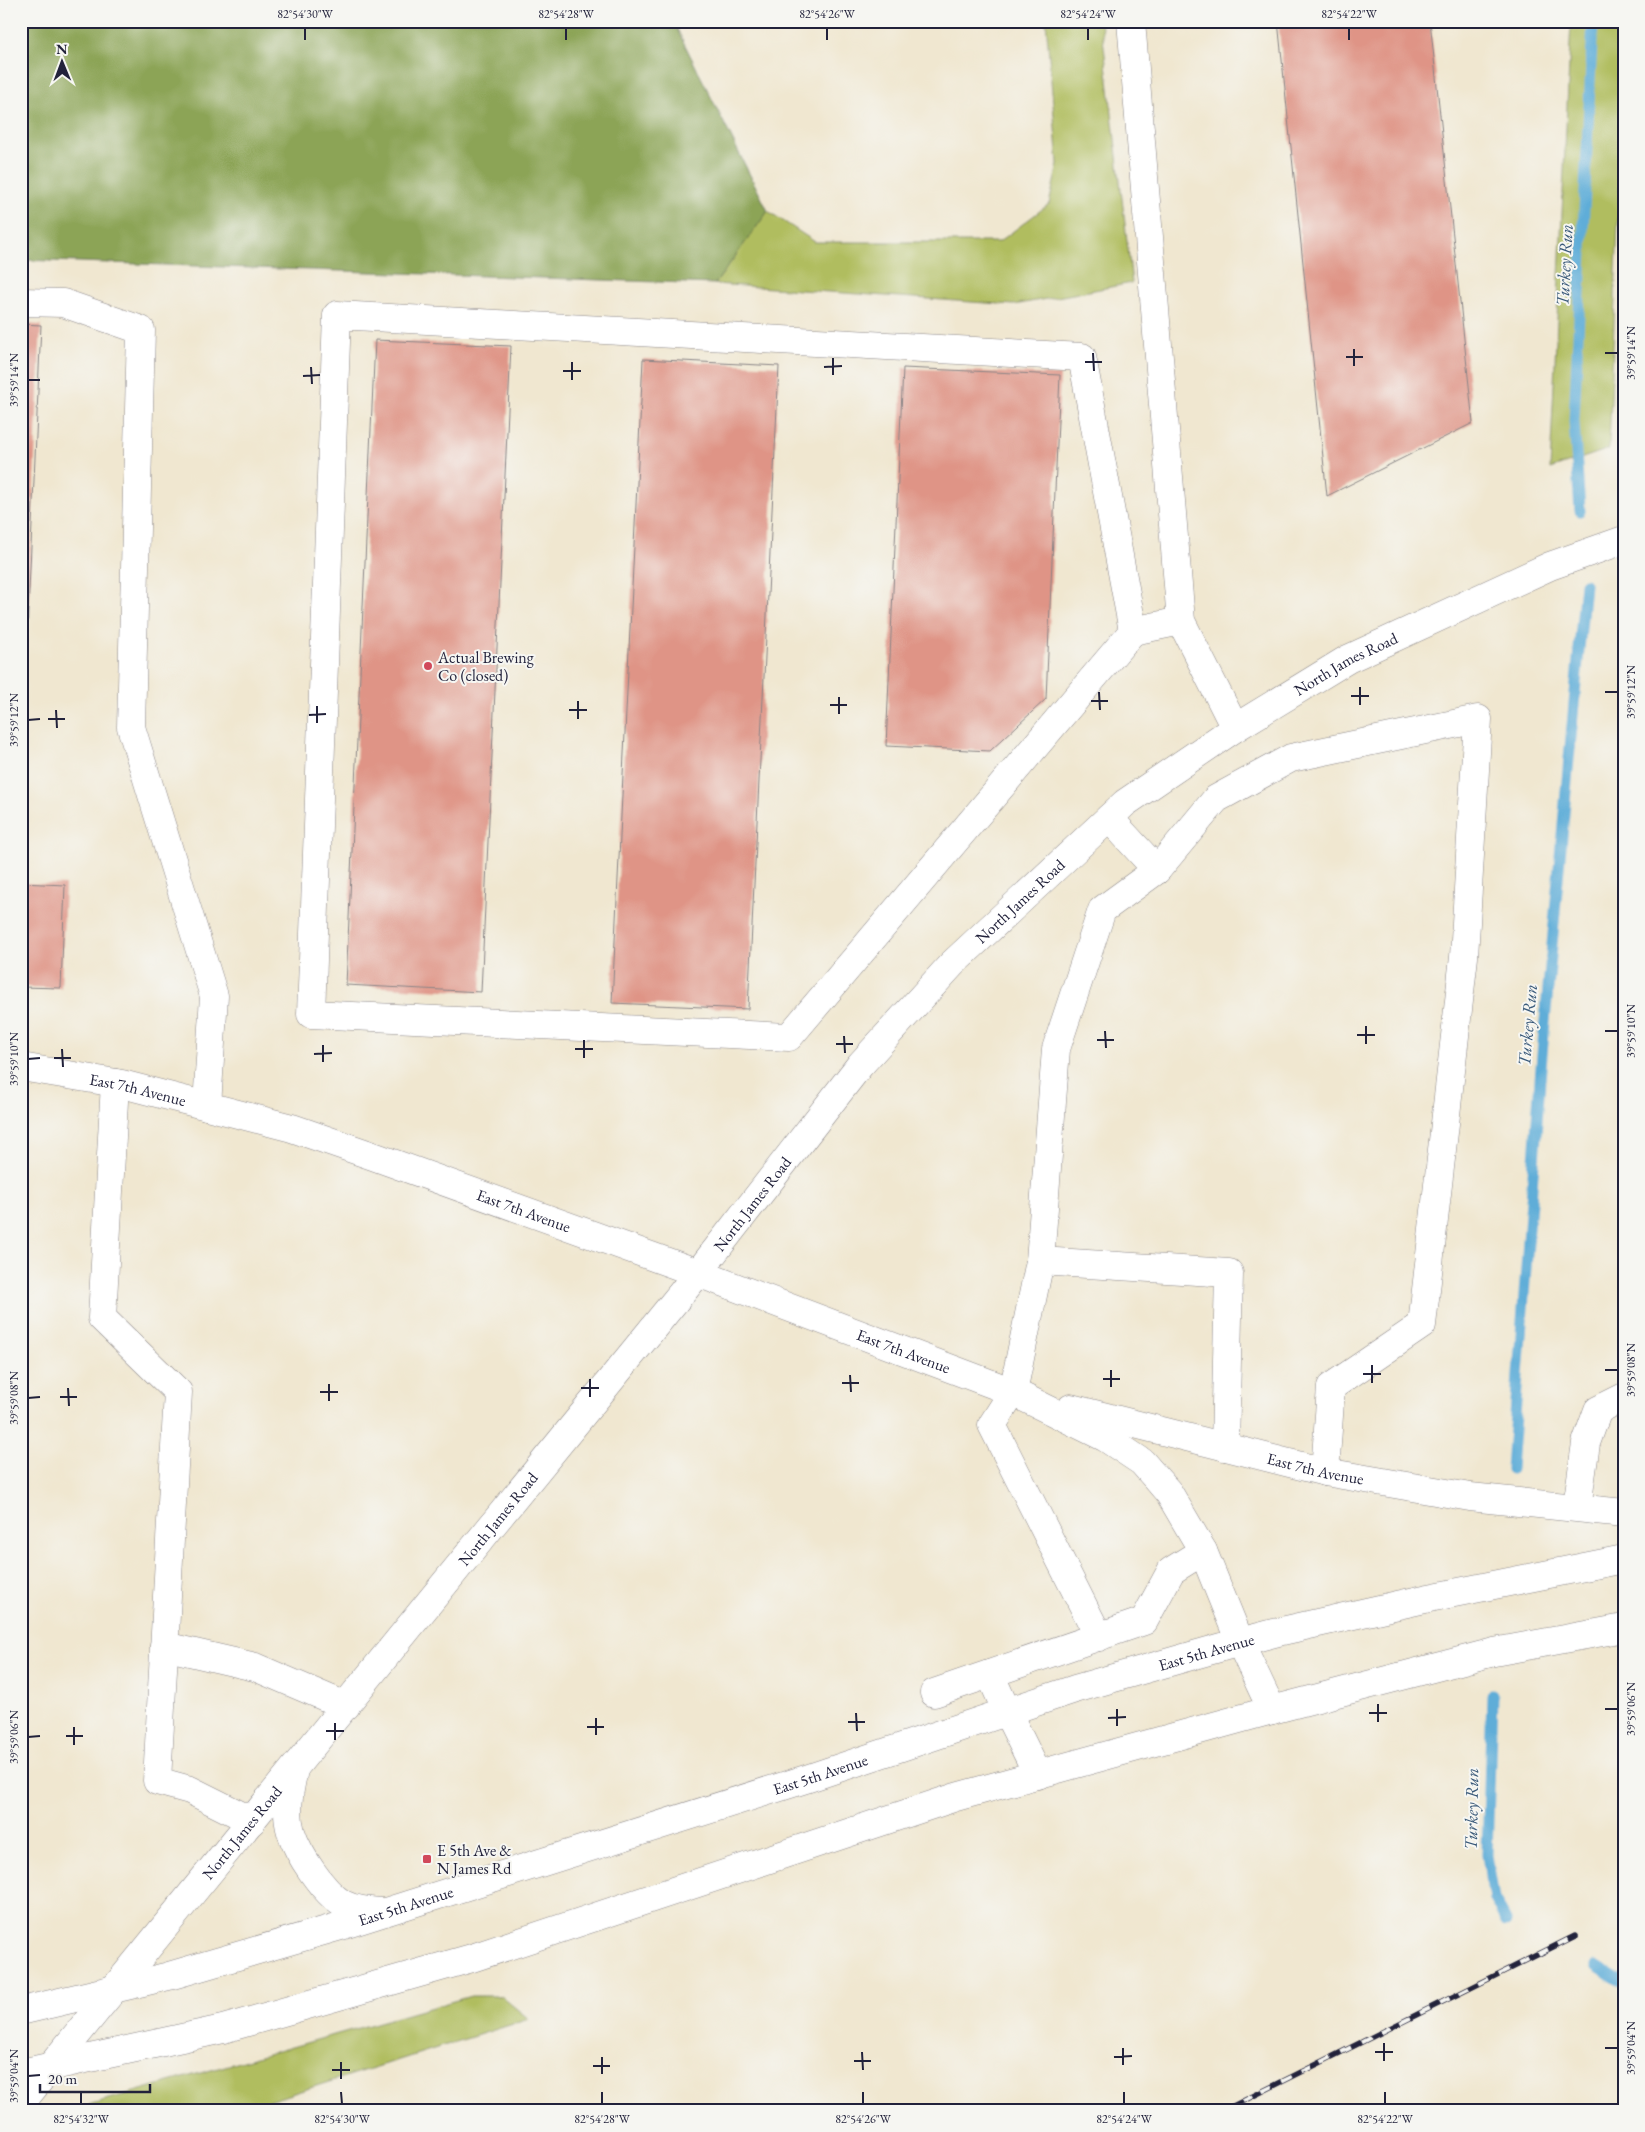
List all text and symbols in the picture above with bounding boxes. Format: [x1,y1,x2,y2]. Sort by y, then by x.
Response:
text: 82°54'30"W [277,6,334,22]
text: 82°54'28"W [538,6,595,22]
text: 82°54'26"W [799,6,856,22]
text: 82°54'24"W [1060,6,1117,22]
text: 82°54'22"W [1321,6,1378,22]
north arrow [38,38,88,88]
text: N [56,40,68,58]
water label: Turkey Run [1550,223,1579,307]
text: 39°59'14"N [1623,326,1639,380]
text: 39°59'14"N [6,353,22,407]
street label: North James Road [1290,627,1402,700]
place label: Actual Brewing Co (closed) [437,647,535,686]
marker: Actual Brewing Co (closed) [422,660,434,672]
text: 39°59'12"N [1623,665,1639,719]
text: 39°59'12"N [6,693,22,747]
street label: North James Road [971,853,1070,948]
water label: Turkey Run [1512,983,1543,1067]
text: 39°59'10"N [1623,1004,1639,1058]
text: 39°59'10"N [6,1032,22,1086]
street label: East 7th Avenue [88,1068,188,1111]
street label: North James Road [708,1151,796,1255]
street label: East 7th Avenue [474,1184,574,1237]
street label: East 7th Avenue [854,1323,953,1378]
text: 39°59'08"N [1623,1343,1639,1397]
text: 39°59'08"N [6,1371,22,1425]
street label: East 7th Avenue [1265,1447,1366,1489]
street label: North James Road [453,1467,543,1570]
street label: East 5th Avenue [1156,1628,1256,1675]
text: 39°59'06"N [1623,1682,1639,1736]
text: 39°59'06"N [6,1710,22,1764]
street label: East 5th Avenue [770,1749,870,1799]
water label: Turkey Run [1459,1768,1484,1850]
street label: North James Road [197,1781,287,1884]
place label: E 5th Ave & N James Rd [437,1840,512,1879]
marker: E 5th Ave & N James Rd [421,1853,433,1865]
street label: East 5th Avenue [355,1881,456,1930]
text: 39°59'04"N [1623,2021,1639,2075]
text: 39°59'04"N [6,2049,22,2103]
scale bar [40,2062,150,2094]
text: 20 m [48,2069,77,2088]
text: 82°54'32"W [53,2111,110,2127]
text: 82°54'30"W [314,2111,371,2127]
text: 82°54'28"W [574,2111,631,2127]
text: 82°54'26"W [835,2111,892,2127]
text: 82°54'24"W [1096,2111,1153,2127]
text: 82°54'22"W [1357,2111,1414,2127]

